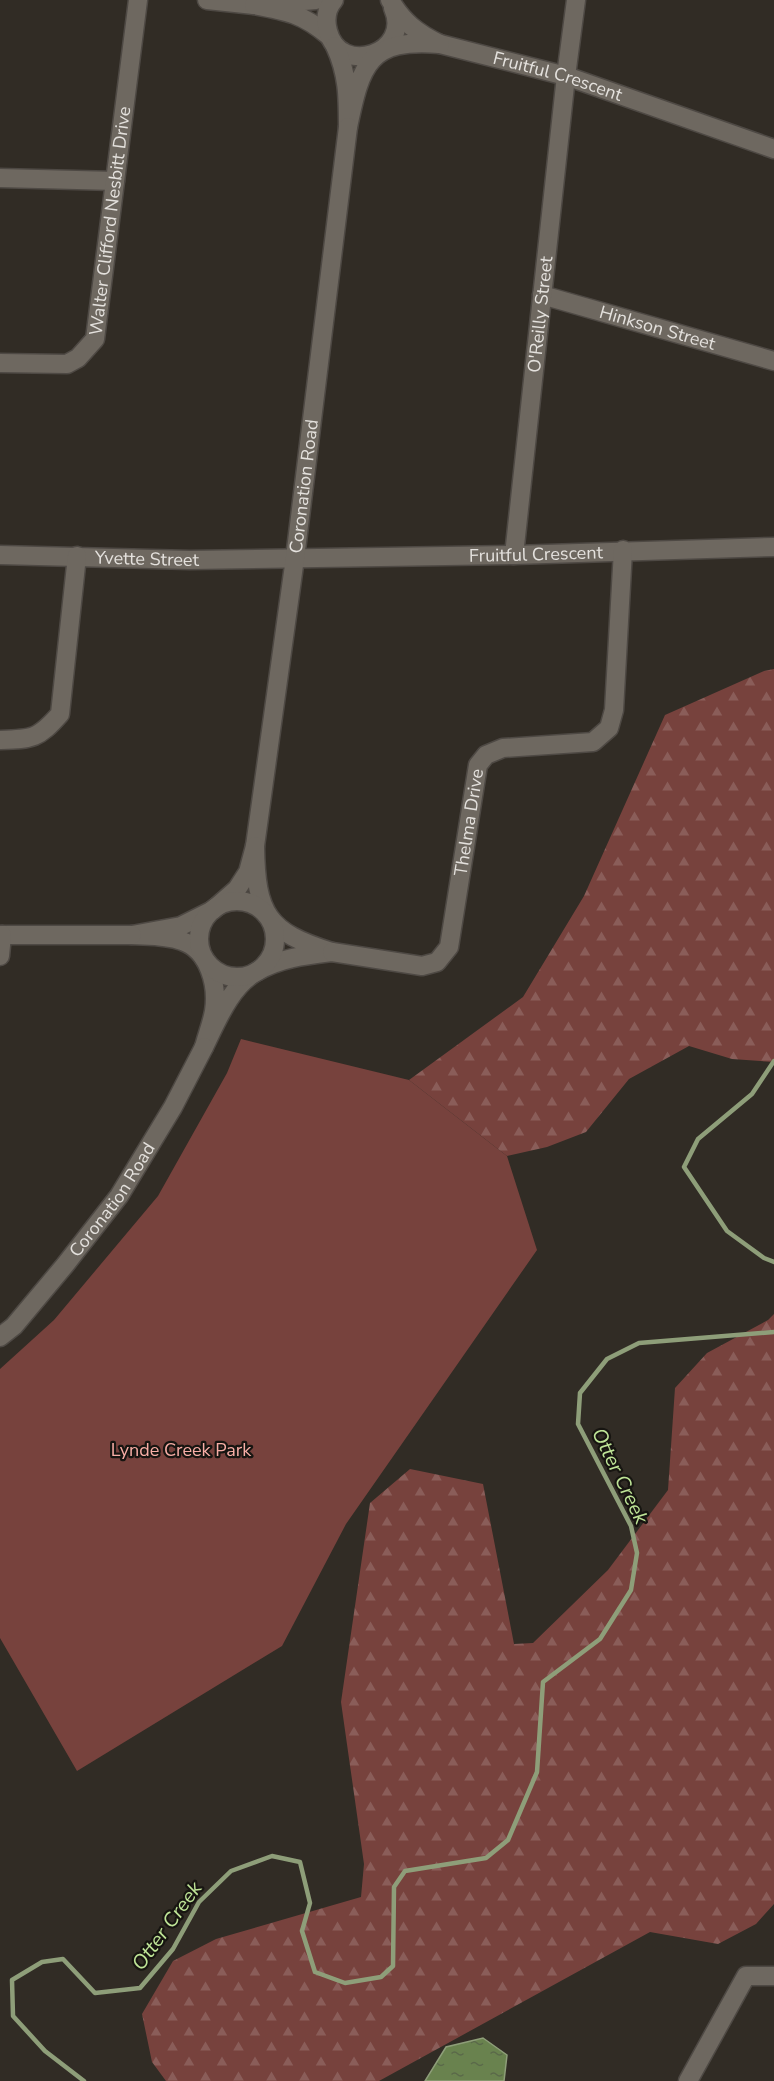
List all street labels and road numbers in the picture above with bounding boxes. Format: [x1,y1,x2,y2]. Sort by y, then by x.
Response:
street label: Fruitful Crescent [490,46,626,107]
street label: Walter Clifford Nesbitt Drive [84,105,136,337]
street label: O'Reilly Street [522,254,558,374]
street label: Hinkson Street [597,300,719,356]
street label: Coronation Road [284,418,324,555]
street label: Fruitful Crescent [469,540,604,568]
street label: Yvette Street [94,545,200,572]
street label: Thelma Drive [448,767,489,878]
street label: Coronation Road [64,1138,161,1262]

